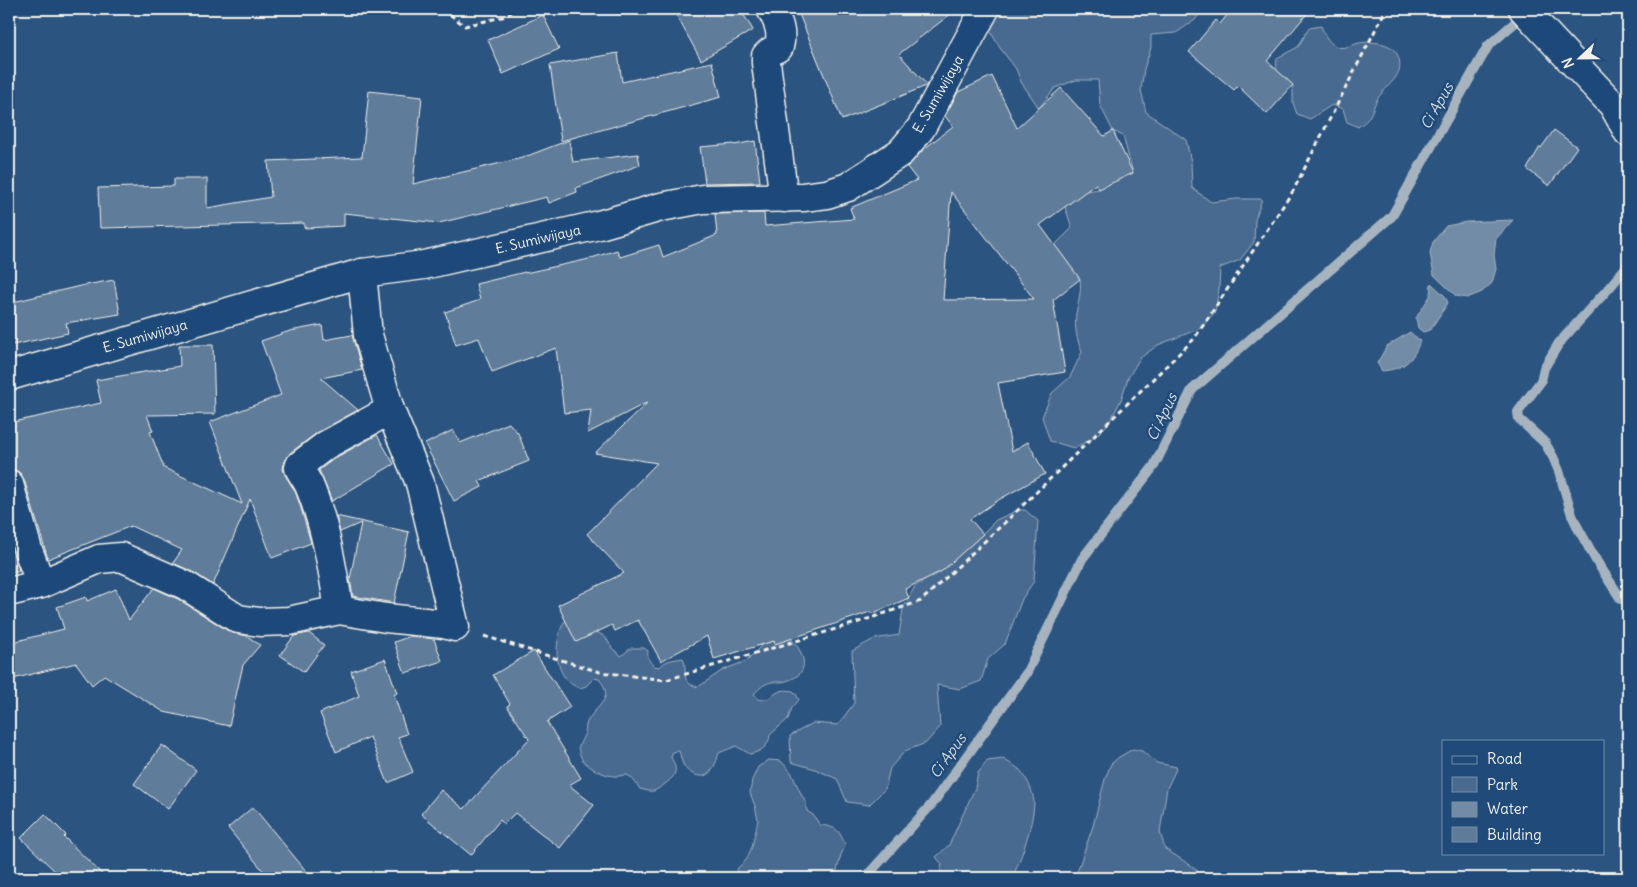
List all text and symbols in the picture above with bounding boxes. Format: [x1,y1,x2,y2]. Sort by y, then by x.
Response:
north arrow [1554,32,1604,82]
street label: E. Sumiwijaya [908,52,968,136]
text: N [1558,55,1578,71]
water label: Ci Apus [1416,78,1458,132]
street label: E. Sumiwijaya [494,220,582,258]
street label: E. Sumiwijaya [101,315,189,357]
water label: Ci Apus [1142,389,1182,444]
water label: Ci Apus [925,729,971,782]
legend [1442,740,1604,854]
text: Road [1487,749,1522,768]
text: Park [1487,775,1518,794]
text: Water [1487,799,1528,818]
text: Building [1487,825,1542,844]

